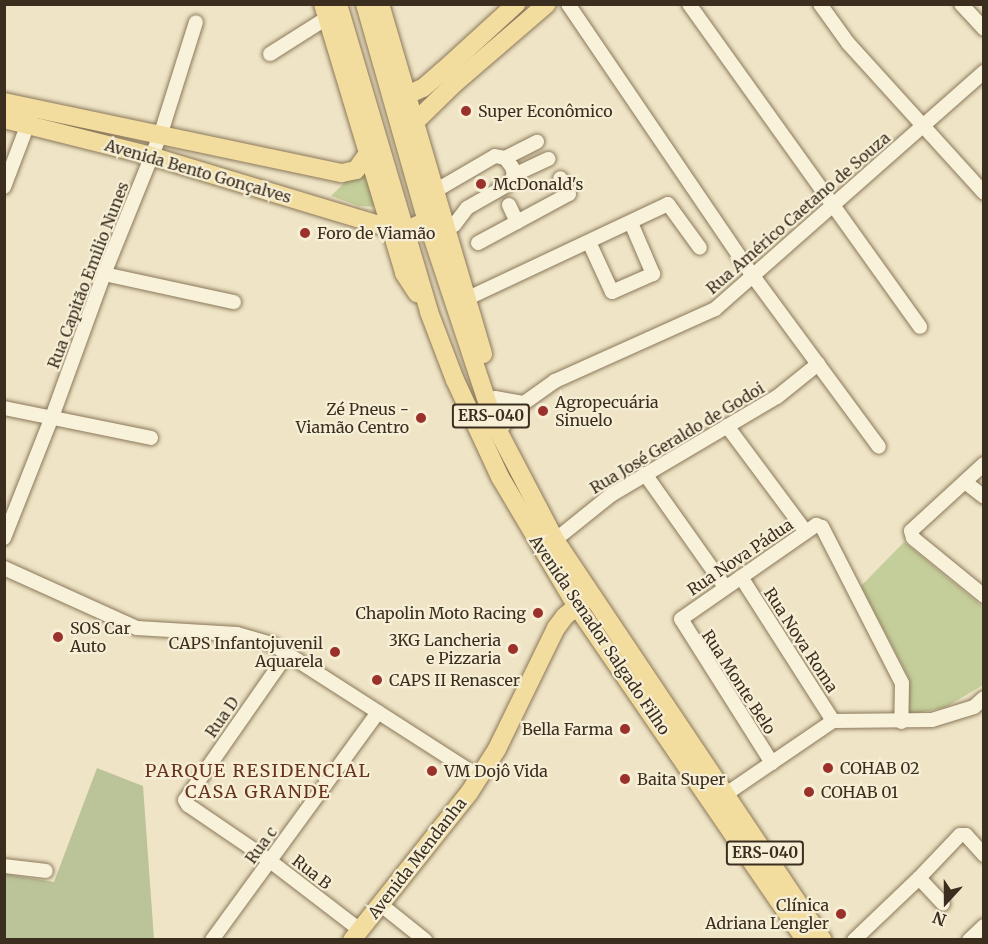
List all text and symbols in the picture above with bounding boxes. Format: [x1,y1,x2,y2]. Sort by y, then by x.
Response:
place label: Super Econômico [478,101,612,121]
marker: Super Econômico [459,104,473,118]
street label: Rua Américo Caetano de Souza [702,128,894,298]
street label: Avenida Bento Gonçalves [103,135,293,207]
place label: McDonald's [493,174,583,194]
marker: McDonald's [474,177,488,191]
street label: Rua Capitão Emilio Nunes [43,179,133,371]
place label: Foro de Viamão [317,223,435,243]
marker: Foro de Viamão [298,226,312,240]
street label: Rua José Geraldo de Godoi [586,378,768,498]
place label: Agropecuária Sinuelo [555,392,659,430]
place label: Zé Pneus - Viamão Centro [296,399,409,437]
road number: ERS-040 [450,404,532,428]
marker: Agropecuária Sinuelo [536,404,550,418]
marker: Zé Pneus - Viamão Centro [414,411,428,425]
street label: Rua Nova Pádua [684,515,796,599]
street label: Avenida Senador Salgado Filho [526,532,674,738]
street label: Rua Nova Roma [760,584,842,696]
place label: Chapolin Moto Racing [355,603,526,623]
marker: Chapolin Moto Racing [531,606,545,620]
place label: SOS Car Auto [70,618,131,656]
street label: Rua Monte Belo [698,626,780,738]
marker: SOS Car Auto [51,630,65,644]
place label: 3KG Lancheria e Pizzaria [389,630,501,668]
place label: CAPS Infantojuvenil Aquarela [169,633,323,671]
marker: 3KG Lancheria e Pizzaria [506,642,520,656]
marker: CAPS Infantojuvenil Aquarela [328,645,342,659]
place label: CAPS II Renascer [389,670,520,690]
marker: CAPS II Renascer [370,673,384,687]
street label: Rua D [201,693,243,741]
place label: Bella Farma [522,719,613,739]
marker: Bella Farma [618,722,632,736]
place label: COHAB 02 [840,758,920,778]
district label: PARQUE RESIDENCIAL CASA GRANDE [145,761,371,804]
place label: VM Dojô Vida [444,761,548,781]
marker: COHAB 02 [821,761,835,775]
marker: VM Dojô Vida [425,764,439,778]
place label: Baita Super [637,769,725,789]
marker: Baita Super [618,772,632,786]
place label: COHAB 01 [821,782,898,802]
marker: COHAB 01 [802,785,816,799]
street label: Avenida Mendanha [364,794,470,922]
street label: Rua c [241,823,281,867]
road number: ERS-040 [724,841,806,865]
street label: Rua B [289,851,335,893]
north arrow [916,872,976,932]
place label: Clínica Adriana Lengler [705,895,829,933]
marker: Clínica Adriana Lengler [834,907,848,921]
text: N [930,907,949,930]

